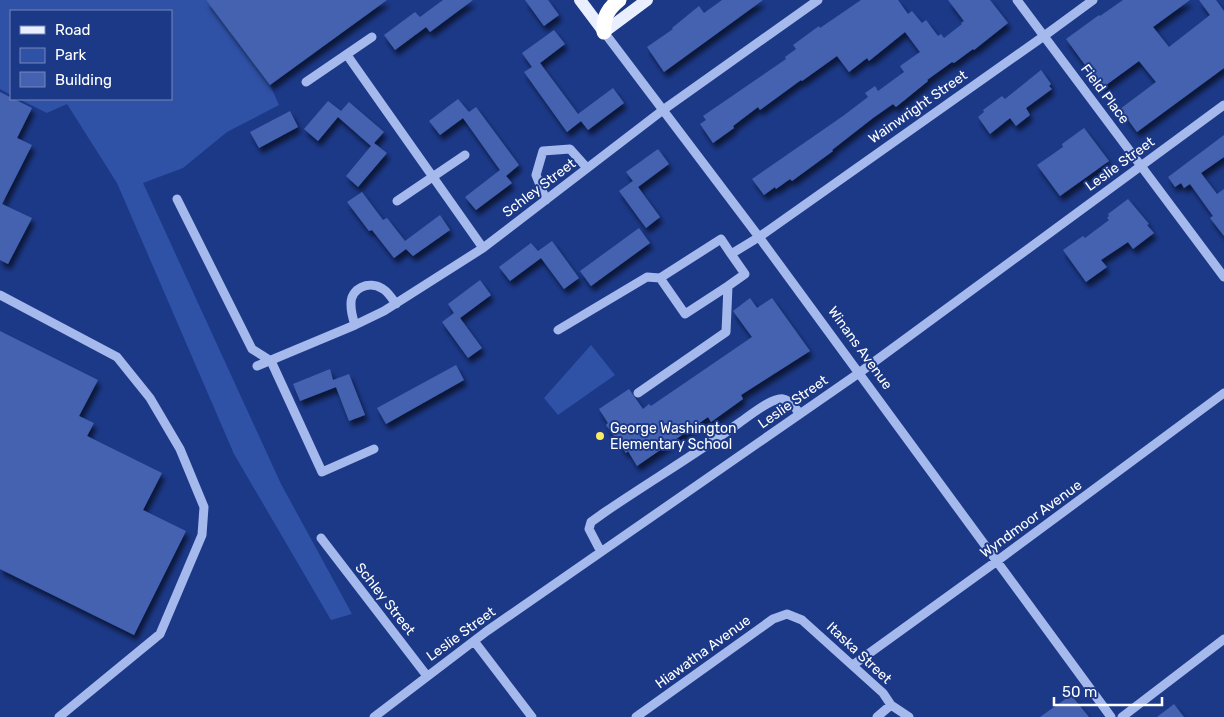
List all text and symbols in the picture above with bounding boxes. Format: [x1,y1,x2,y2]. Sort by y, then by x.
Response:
legend [10,10,172,100]
text: Road [55,21,91,39]
text: Park [55,46,86,64]
street label: Field Place [1077,61,1133,127]
street label: Wainwright Street [865,66,971,147]
text: Building [55,71,112,89]
street label: Leslie Street [1082,133,1158,195]
street label: Schley Street [499,155,579,221]
street label: Winans Avenue [824,303,896,393]
street label: Leslie Street [755,371,832,432]
place label: George Washington Elementary School [610,420,737,453]
marker: George Washington Elementary School [594,430,606,442]
street label: Wyndmoor Avenue [977,476,1085,562]
street label: Schley Street [351,559,419,639]
street label: Leslie Street [423,603,499,665]
street label: Hiawatha Avenue [652,612,754,692]
street label: Itaska Street [823,619,895,688]
scale bar [1054,674,1162,706]
text: 50 m [1062,683,1097,701]

